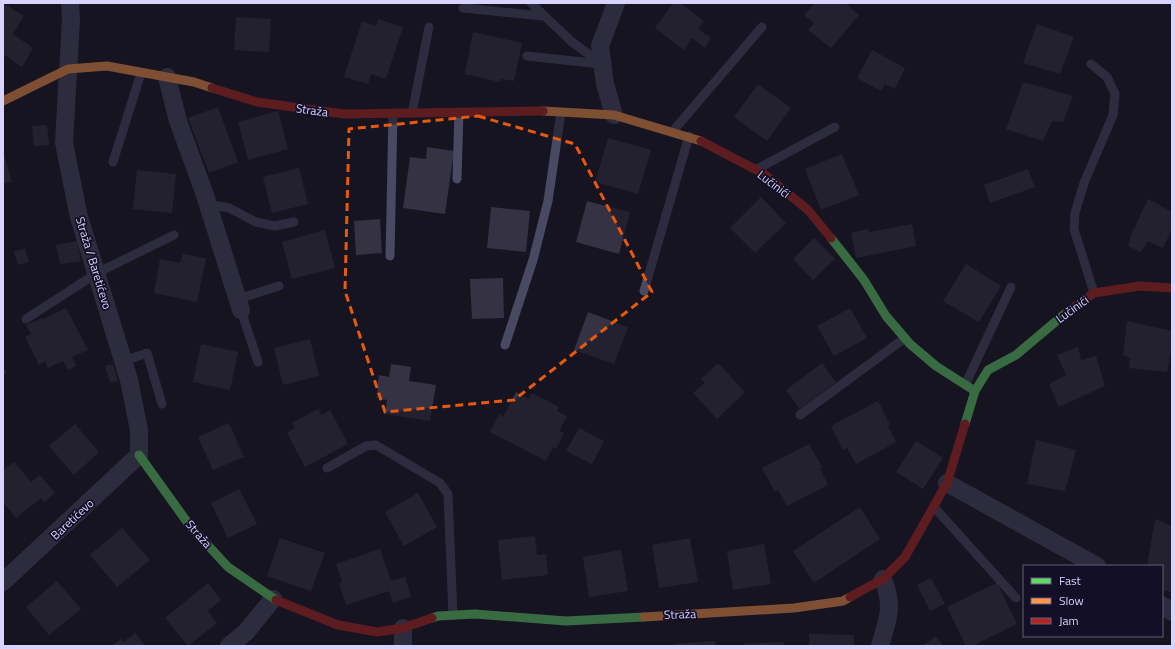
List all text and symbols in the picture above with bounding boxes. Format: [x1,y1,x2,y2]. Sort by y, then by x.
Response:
street label: Straža [295,98,329,122]
street label: Lučinići [754,165,794,203]
street label: Straža / Baretićevo [71,214,117,312]
street label: Lučinići [1052,290,1092,328]
street label: Baretićevo [46,494,98,544]
street label: Straža [181,516,217,552]
legend [1023,565,1163,637]
text: Fast [1059,571,1082,590]
text: Slow [1059,591,1084,610]
street label: Straža [664,604,696,624]
text: Jam [1059,611,1079,630]

